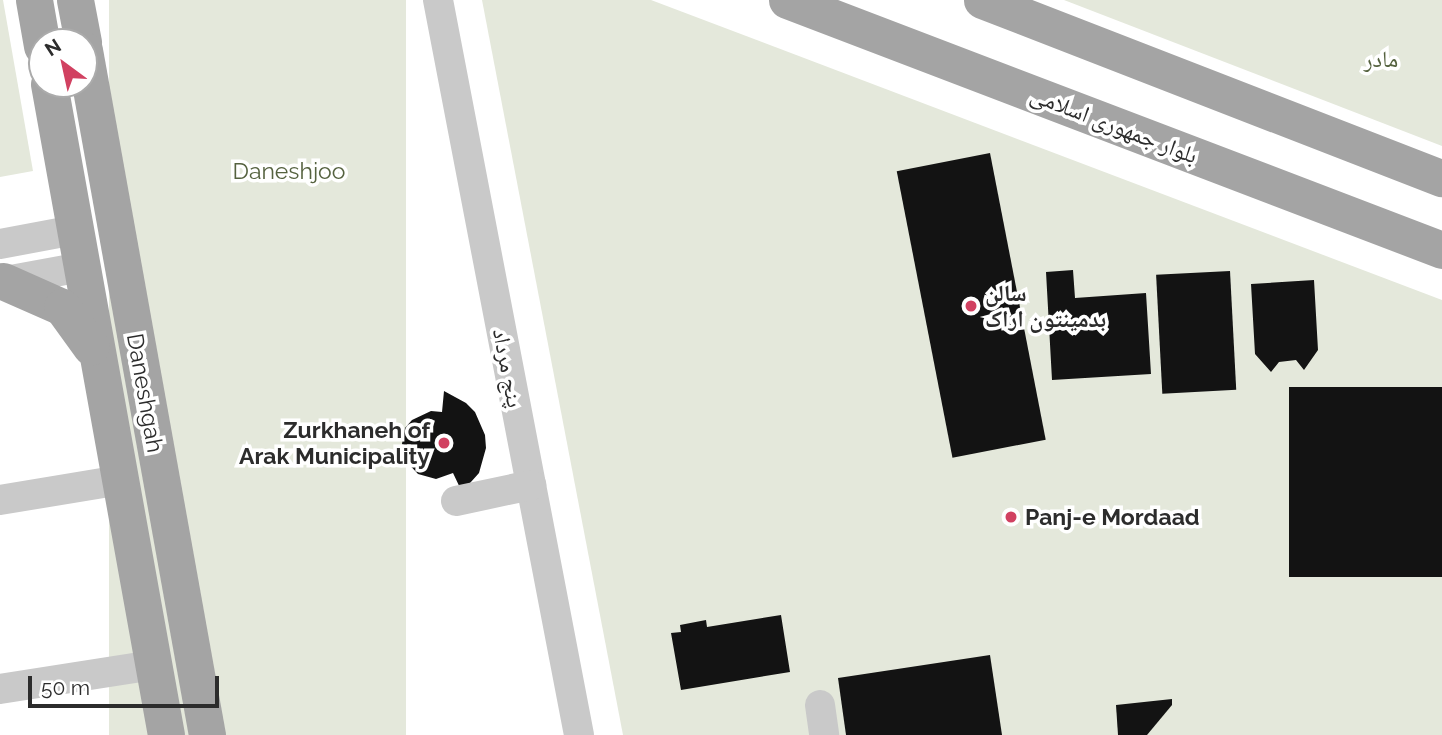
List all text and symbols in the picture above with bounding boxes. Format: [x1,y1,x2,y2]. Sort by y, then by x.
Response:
north arrow [28,28,98,98]
text: N [41,34,65,60]
park label: مادر [1364,45,1398,73]
street label: بلوار جمهوری اسلامی [1027,80,1201,170]
park label: Daneshjoo [233,157,345,185]
place label: سالن بدمینتون اراک [985,279,1106,333]
marker: سالن بدمینتون اراک [963,298,979,314]
street label: پنج مرداد [487,326,529,410]
street label: Daneshgah [121,331,169,455]
place label: Zurkhaneh of Arak Municipality [239,416,430,470]
marker: Zurkhaneh of Arak Municipality [436,435,452,451]
place label: Panj-e Mordaad [1025,503,1200,531]
marker: Panj-e Mordaad [1003,509,1019,525]
scale bar [32,662,222,706]
text: 50 m [41,675,90,700]

